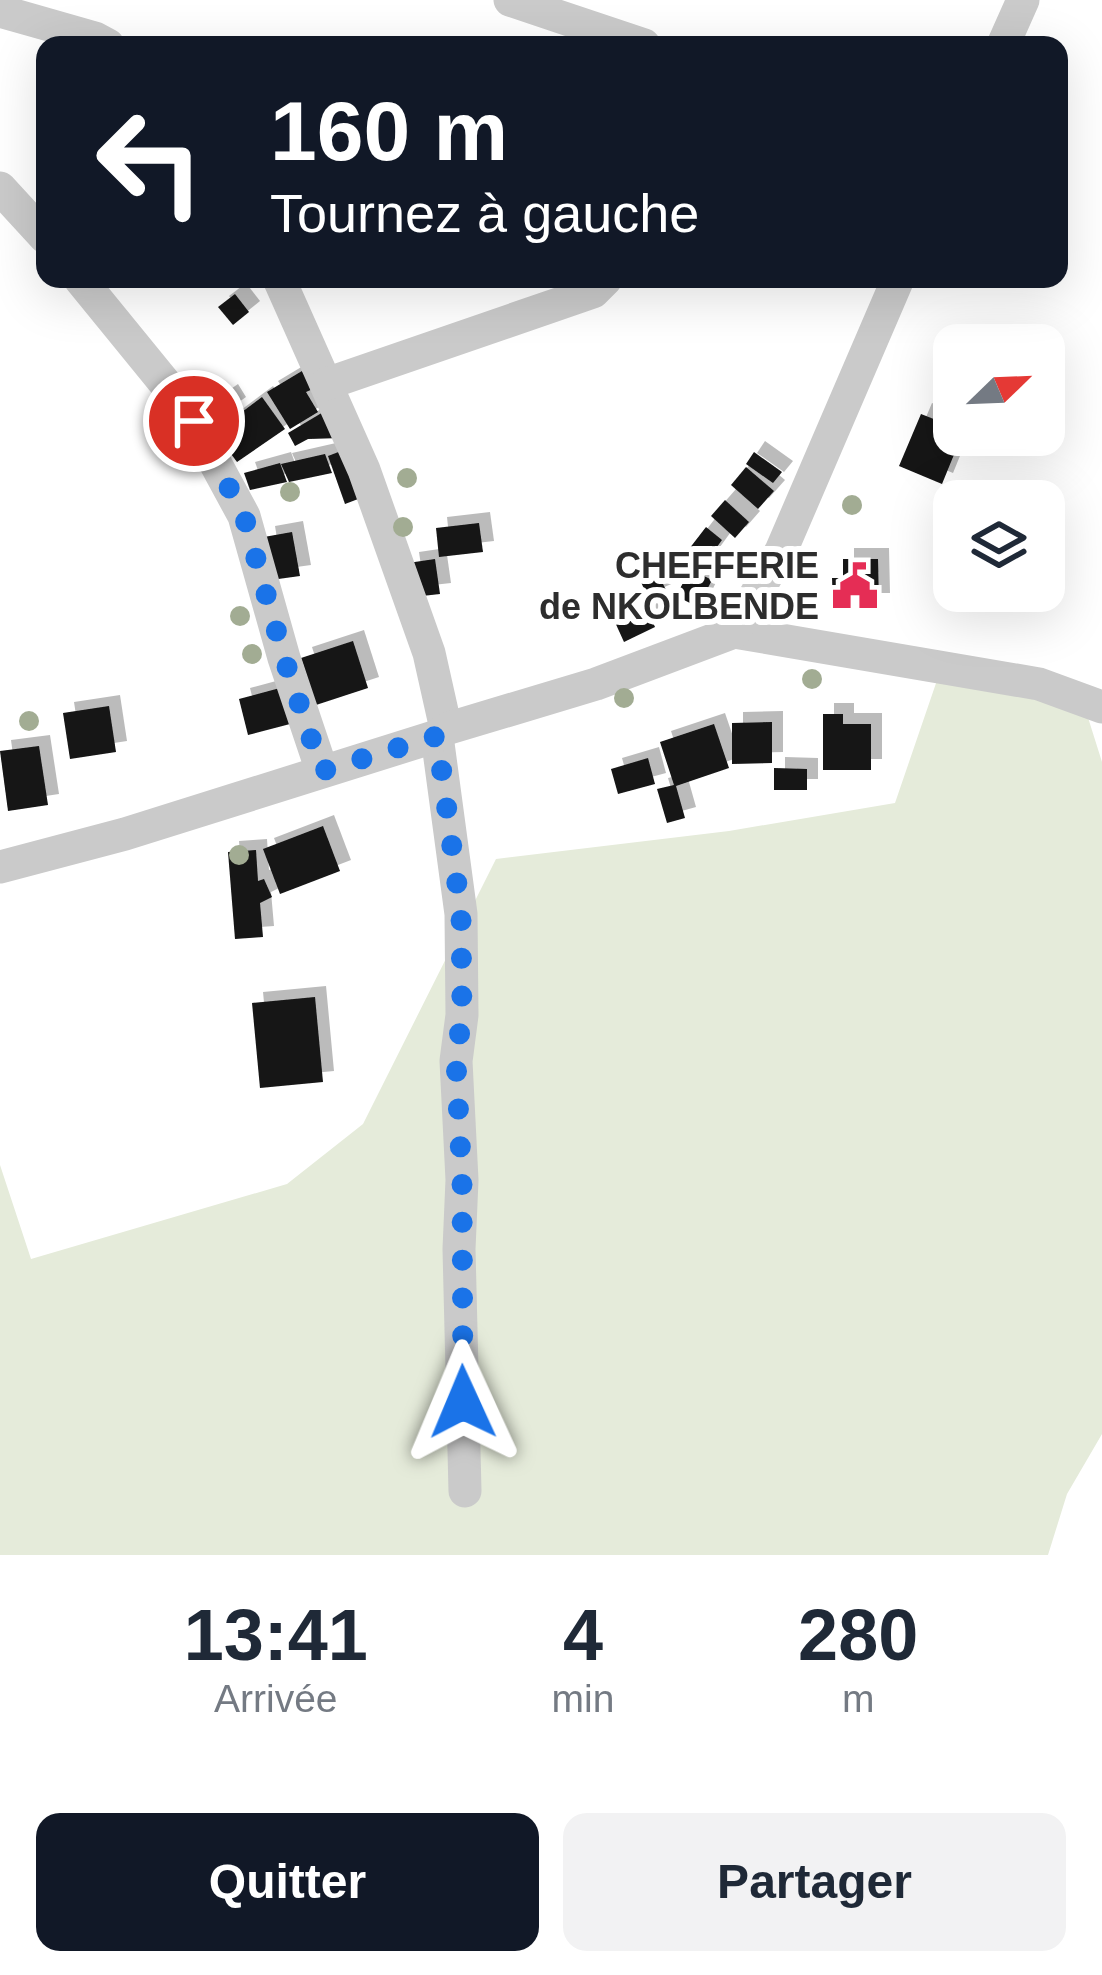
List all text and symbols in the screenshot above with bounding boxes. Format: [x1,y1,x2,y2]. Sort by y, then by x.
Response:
icon: left [72,84,228,240]
text: 160 m [270,84,508,178]
text: Tournez à gauche [270,183,699,243]
north arrow [933,324,1065,456]
map controls [933,324,1065,612]
pin [143,370,245,472]
icon: arrive [161,388,227,454]
button: layers [933,480,1065,612]
place label: CHEFFERIE de NKOLBENDE [539,545,819,627]
public building icon: CHEFFERIE de NKOLBENDE [830,561,880,611]
position arrow [400,1339,526,1465]
text: 13:41 [184,1595,368,1675]
text: 4 [563,1595,603,1675]
text: 280 [798,1595,918,1675]
text: Arrivée [214,1677,338,1720]
text: min [552,1677,614,1720]
text: m [842,1677,874,1720]
button: Quitter [36,1813,539,1951]
button: Partager [563,1813,1066,1951]

